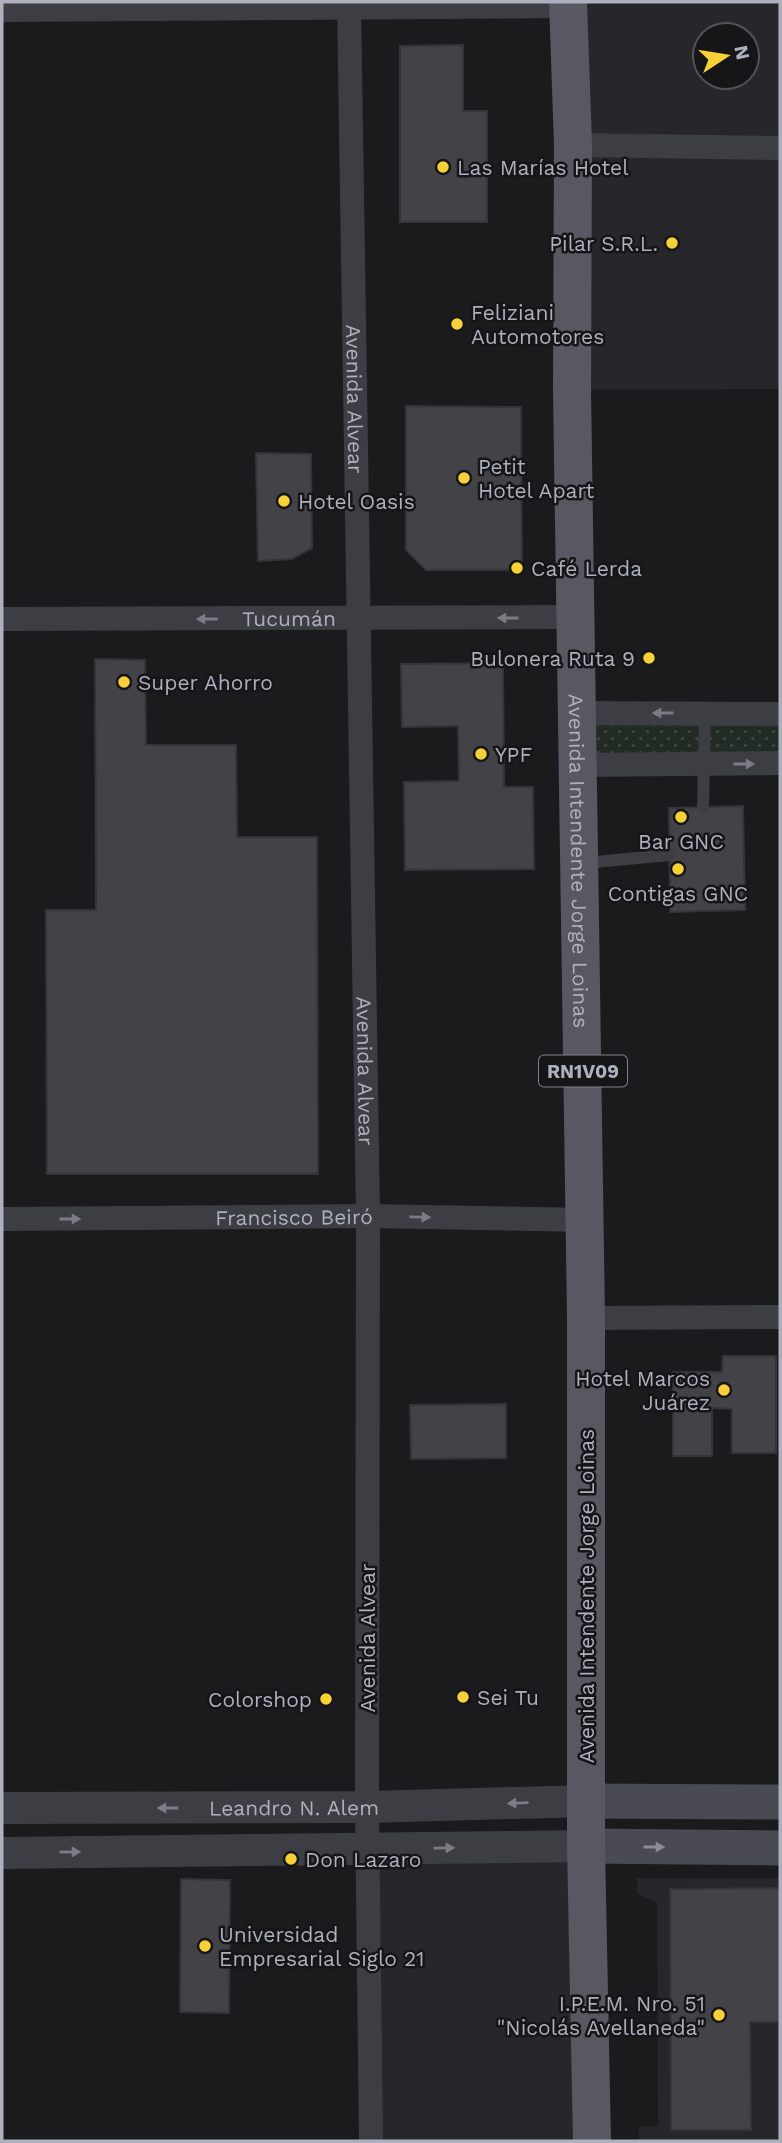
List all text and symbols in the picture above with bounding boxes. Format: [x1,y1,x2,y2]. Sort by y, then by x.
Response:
north arrow [691,21,761,91]
text: N [729,43,755,62]
place label: Las Marías Hotel [457,155,629,180]
marker: Las Marías Hotel [435,159,451,175]
place label: Pilar S.R.L. [549,231,658,256]
marker: Pilar S.R.L. [664,235,680,251]
place label: Feliziani Automotores [471,300,604,349]
marker: Feliziani Automotores [449,316,465,332]
street label: Avenida Alvear [342,324,369,474]
place label: Petit Hotel Apart [478,454,594,503]
marker: Petit Hotel Apart [456,470,472,486]
place label: Hotel Oasis [298,489,415,514]
marker: Hotel Oasis [276,493,292,509]
place label: Café Lerda [531,556,642,581]
marker: Café Lerda [509,560,525,576]
street label: Tucumán [242,605,336,631]
one-way arrow [496,612,518,624]
one-way arrow [195,613,217,625]
place label: Bulonera Ruta 9 [470,646,635,671]
marker: Bulonera Ruta 9 [641,650,657,666]
place label: Super Ahorro [138,670,273,695]
marker: Super Ahorro [116,674,132,690]
street label: Avenida Intendente Jorge Loinas [564,693,594,1028]
one-way arrow [652,707,674,719]
place label: YPF [495,742,532,767]
marker: YPF [473,746,489,762]
one-way arrow [734,758,756,770]
marker: Bar GNC [673,809,689,825]
place label: Bar GNC [638,829,724,854]
marker: Contigas GNC [670,861,686,877]
place label: Contigas GNC [608,881,748,906]
street label: Avenida Alvear [352,996,379,1146]
road number: RN1V09 [539,1056,627,1086]
street label: Francisco Beiró [215,1203,373,1230]
one-way arrow [409,1211,431,1223]
one-way arrow [59,1213,81,1225]
place label: Hotel Marcos Juárez [575,1366,710,1415]
marker: Hotel Marcos Juárez [716,1382,732,1398]
street label: Avenida Intendente Jorge Loinas [574,1429,599,1763]
street label: Avenida Alvear [355,1563,380,1713]
place label: Sei Tu [477,1685,539,1710]
place label: Colorshop [208,1687,312,1712]
marker: Sei Tu [455,1689,471,1705]
marker: Colorshop [318,1691,334,1707]
street label: Leandro N. Alem [209,1794,379,1820]
one-way arrow [507,1797,529,1808]
one-way arrow [157,1802,179,1814]
one-way arrow [643,1841,665,1853]
one-way arrow [434,1843,456,1854]
one-way arrow [59,1846,81,1858]
place label: Don Lazaro [305,1847,421,1872]
marker: Don Lazaro [283,1851,299,1867]
place label: Universidad Empresarial Siglo 21 [219,1922,425,1971]
marker: Universidad Empresarial Siglo 21 [197,1938,213,1954]
place label: I.P.E.M. Nro. 51 "Nicolás Avellaneda" [497,1991,705,2040]
marker: I.P.E.M. Nro. 51 "Nicolás Avellaneda" [711,2007,727,2023]

